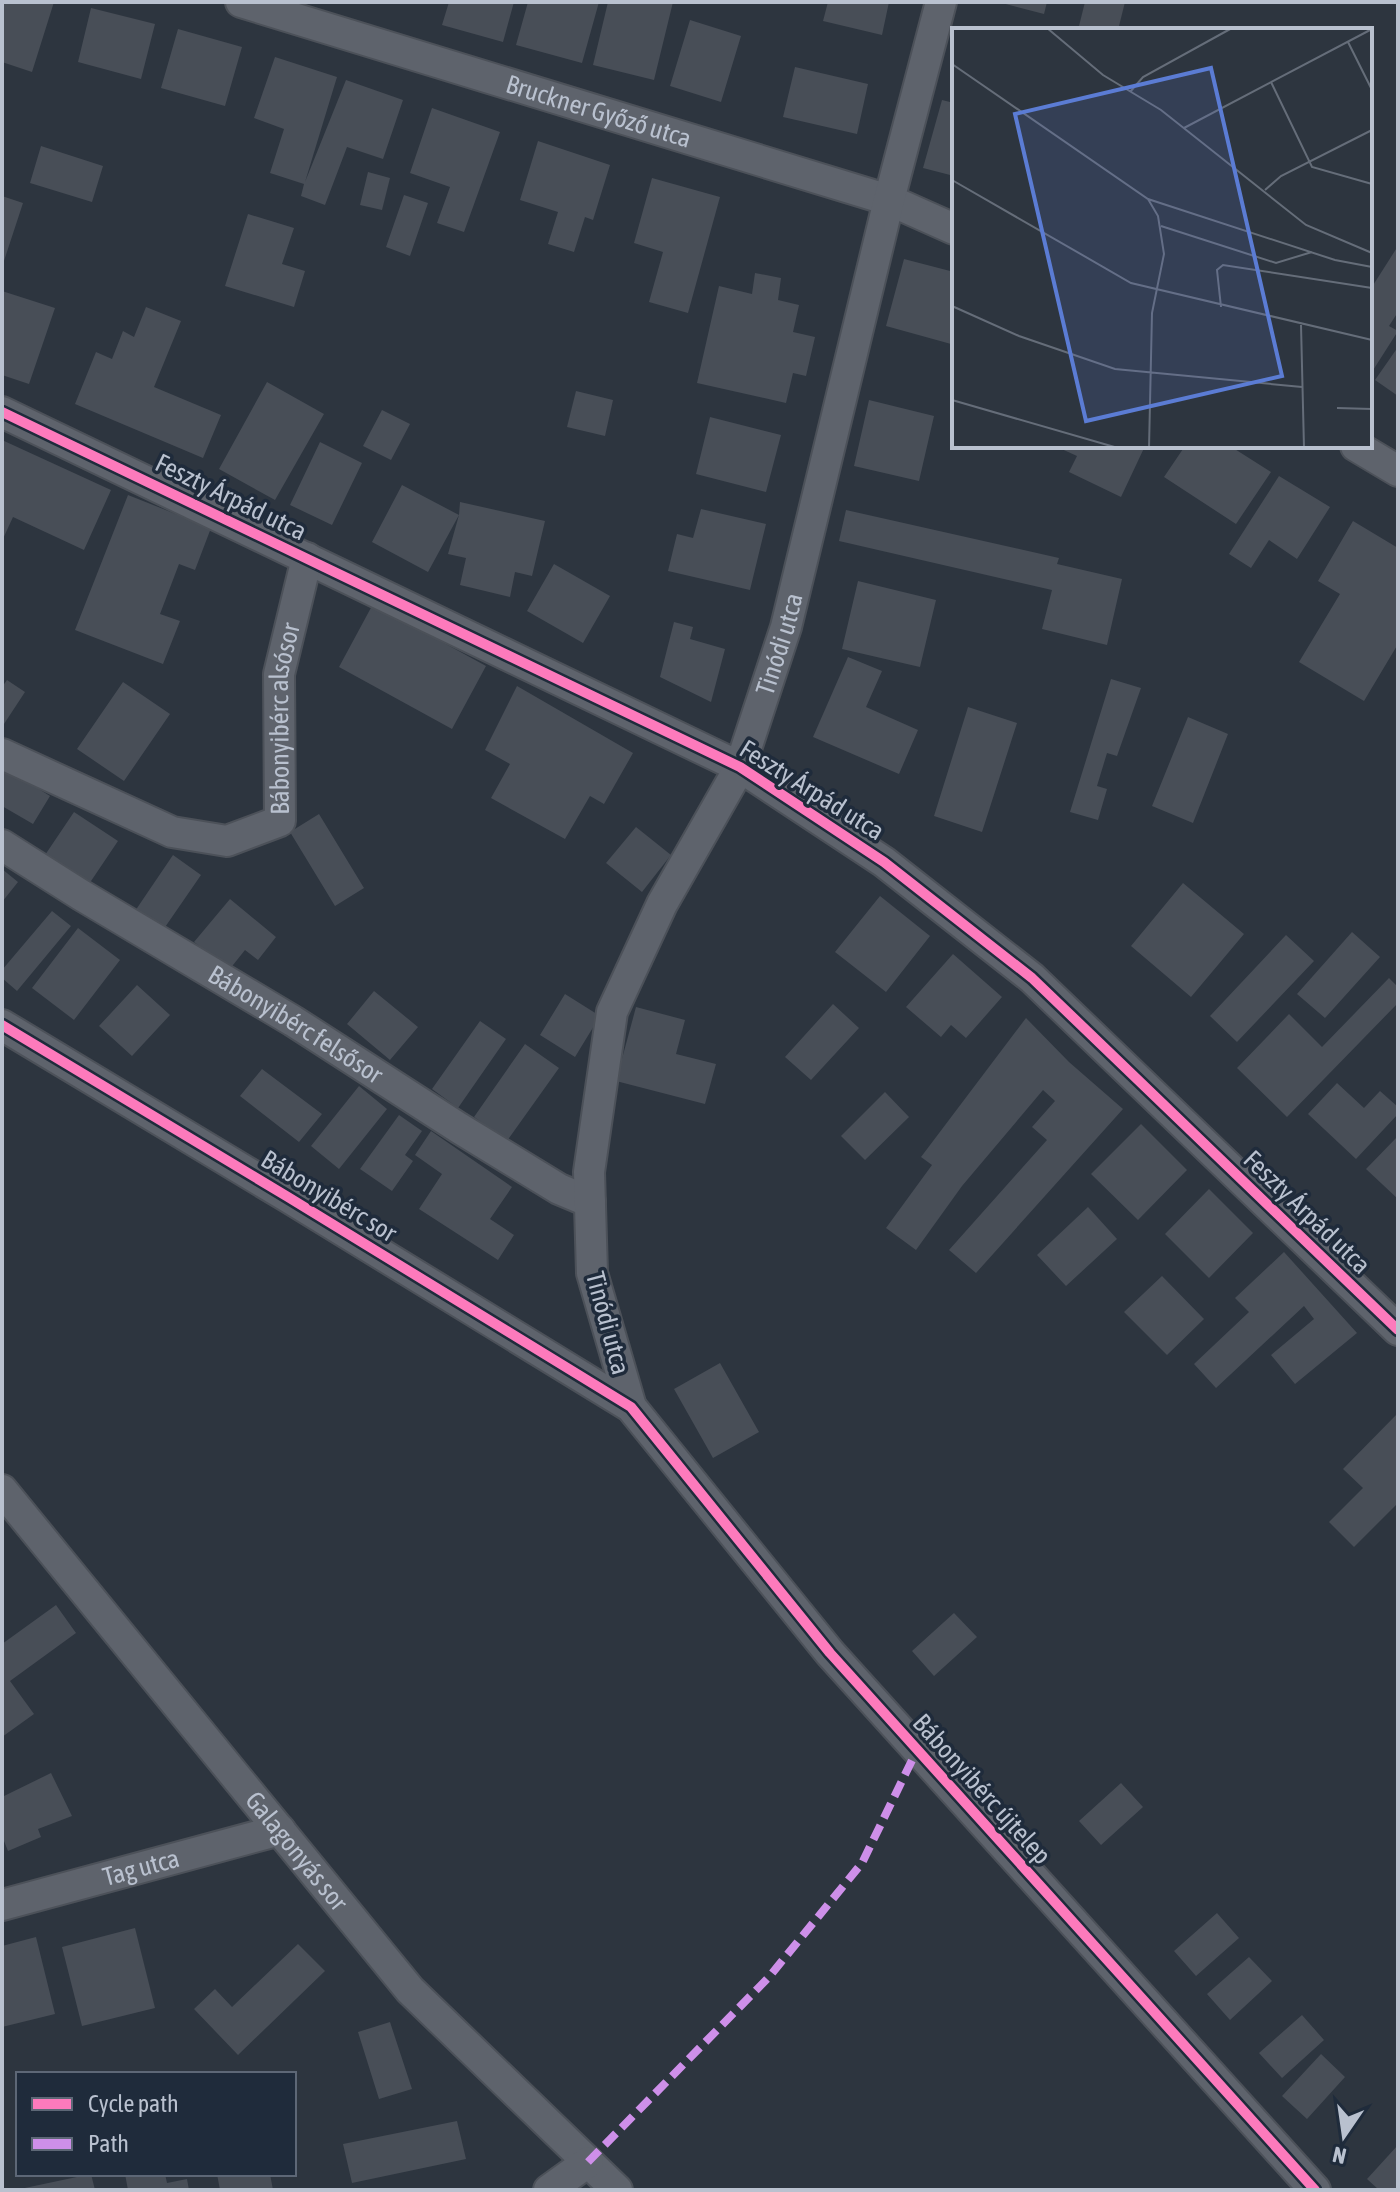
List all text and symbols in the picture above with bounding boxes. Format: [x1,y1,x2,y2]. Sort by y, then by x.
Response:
inset map [952,28,1372,448]
street label: Bruckner Győző utca [503,69,695,154]
street label: Feszty Árpád utca [151,448,311,546]
street label: Tinódi utca [750,590,809,699]
street label: Bábonyibérc alsósor [264,620,306,815]
street label: Feszty Árpád utca [734,734,890,846]
street label: Bábonyibérc felsősor [203,959,389,1090]
street label: Bábonyibérc sor [256,1144,402,1248]
street label: Feszty Árpád utca [1237,1144,1377,1280]
street label: Tinódi utca [580,1268,636,1378]
street label: Bábonyibérc újtelep [907,1708,1057,1870]
street label: Galagonyás sor [239,1785,354,1917]
street label: Tag utca [99,1843,183,1892]
legend [16,2072,296,2176]
text: Cycle path [88,2090,179,2117]
north arrow [1304,2096,1384,2176]
text: Path [88,2130,129,2157]
text: N [1330,2141,1349,2170]

